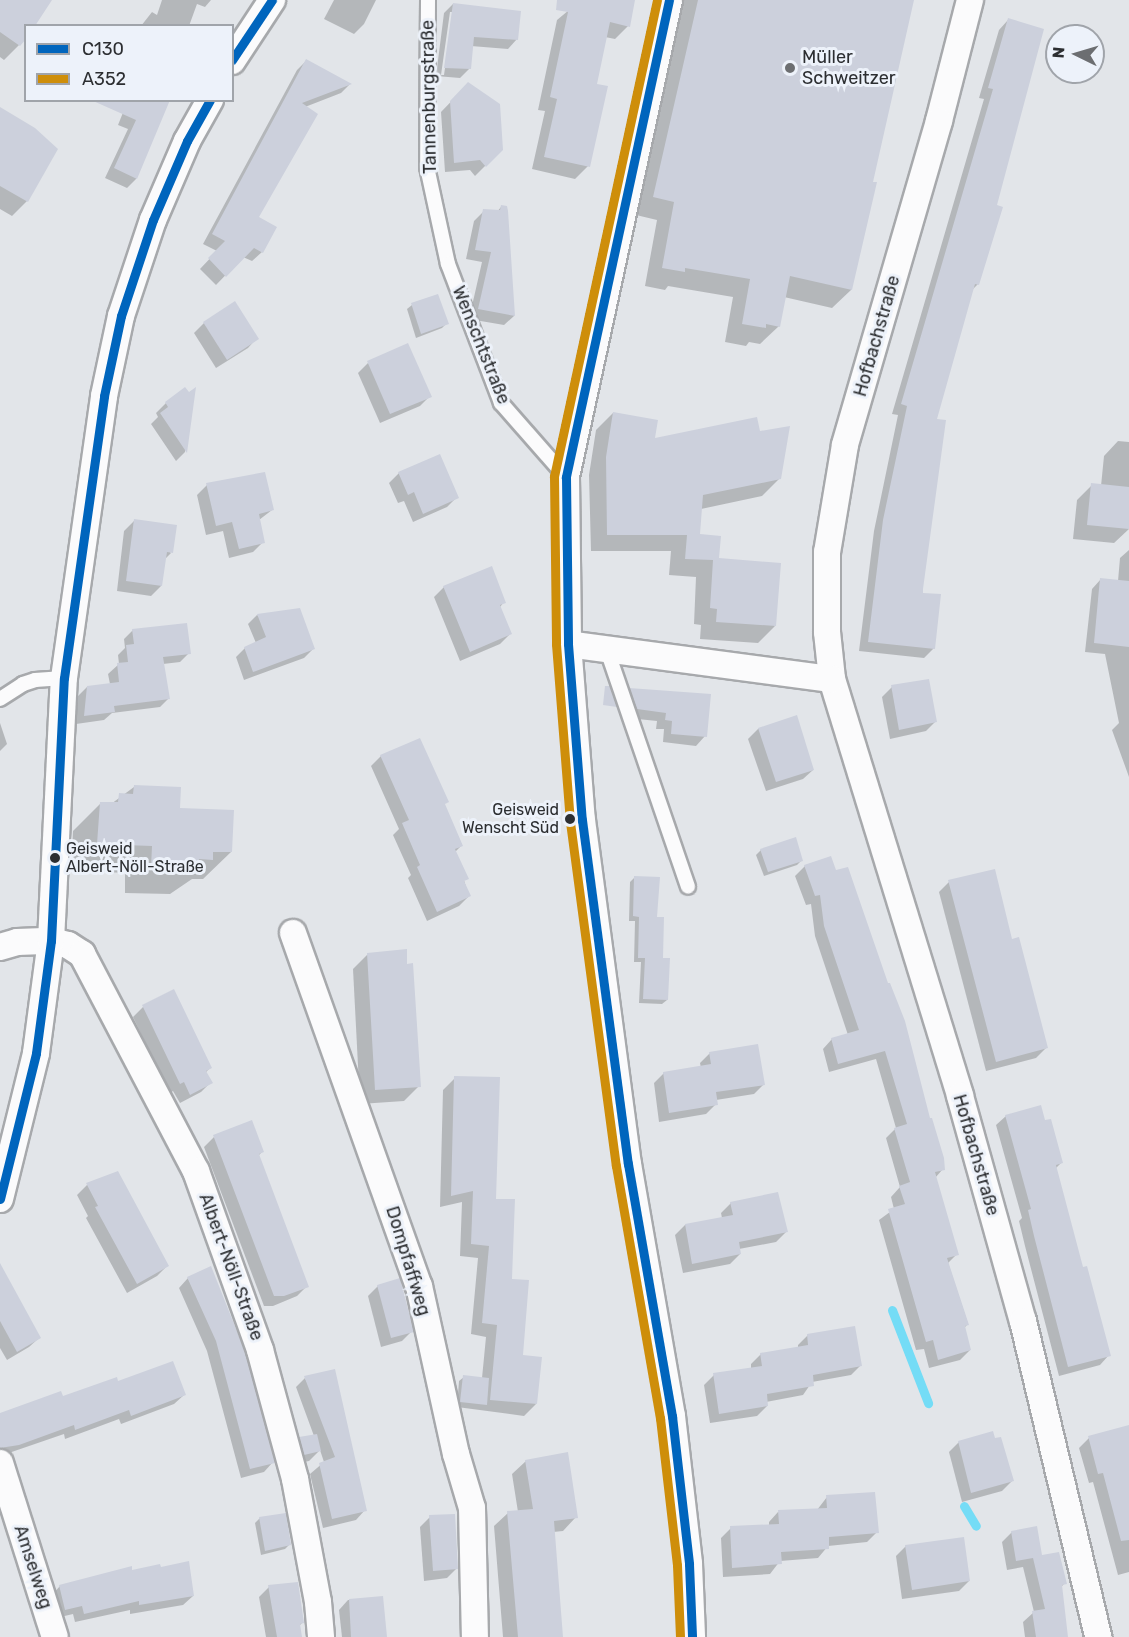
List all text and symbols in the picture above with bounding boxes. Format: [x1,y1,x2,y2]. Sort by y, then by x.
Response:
street label: Tannenburgstraße [417,20,441,174]
legend [24,24,234,102]
north arrow [1045,24,1105,84]
text: C130 [82,38,124,60]
text: N [1049,46,1069,59]
place label: Müller Schweitzer [802,47,896,90]
marker: Müller Schweitzer [783,61,797,75]
text: A352 [82,68,126,90]
street label: Hofbachstraße [849,273,905,399]
street label: Wenschtstraße [447,283,515,407]
place label: Geisweid Wenscht Süd [462,800,559,838]
marker: Geisweid Wenscht Süd [564,813,576,825]
place label: Geisweid Albert-Nöll-Straße [66,839,204,877]
marker: Geisweid Albert-Nöll-Straße [49,852,61,864]
street label: Hofbachstraße [948,1092,1004,1218]
street label: Albert-Nöll-Straße [194,1190,268,1344]
street label: Dompfaffweg [381,1204,435,1318]
street label: Amselweg [9,1522,57,1612]

